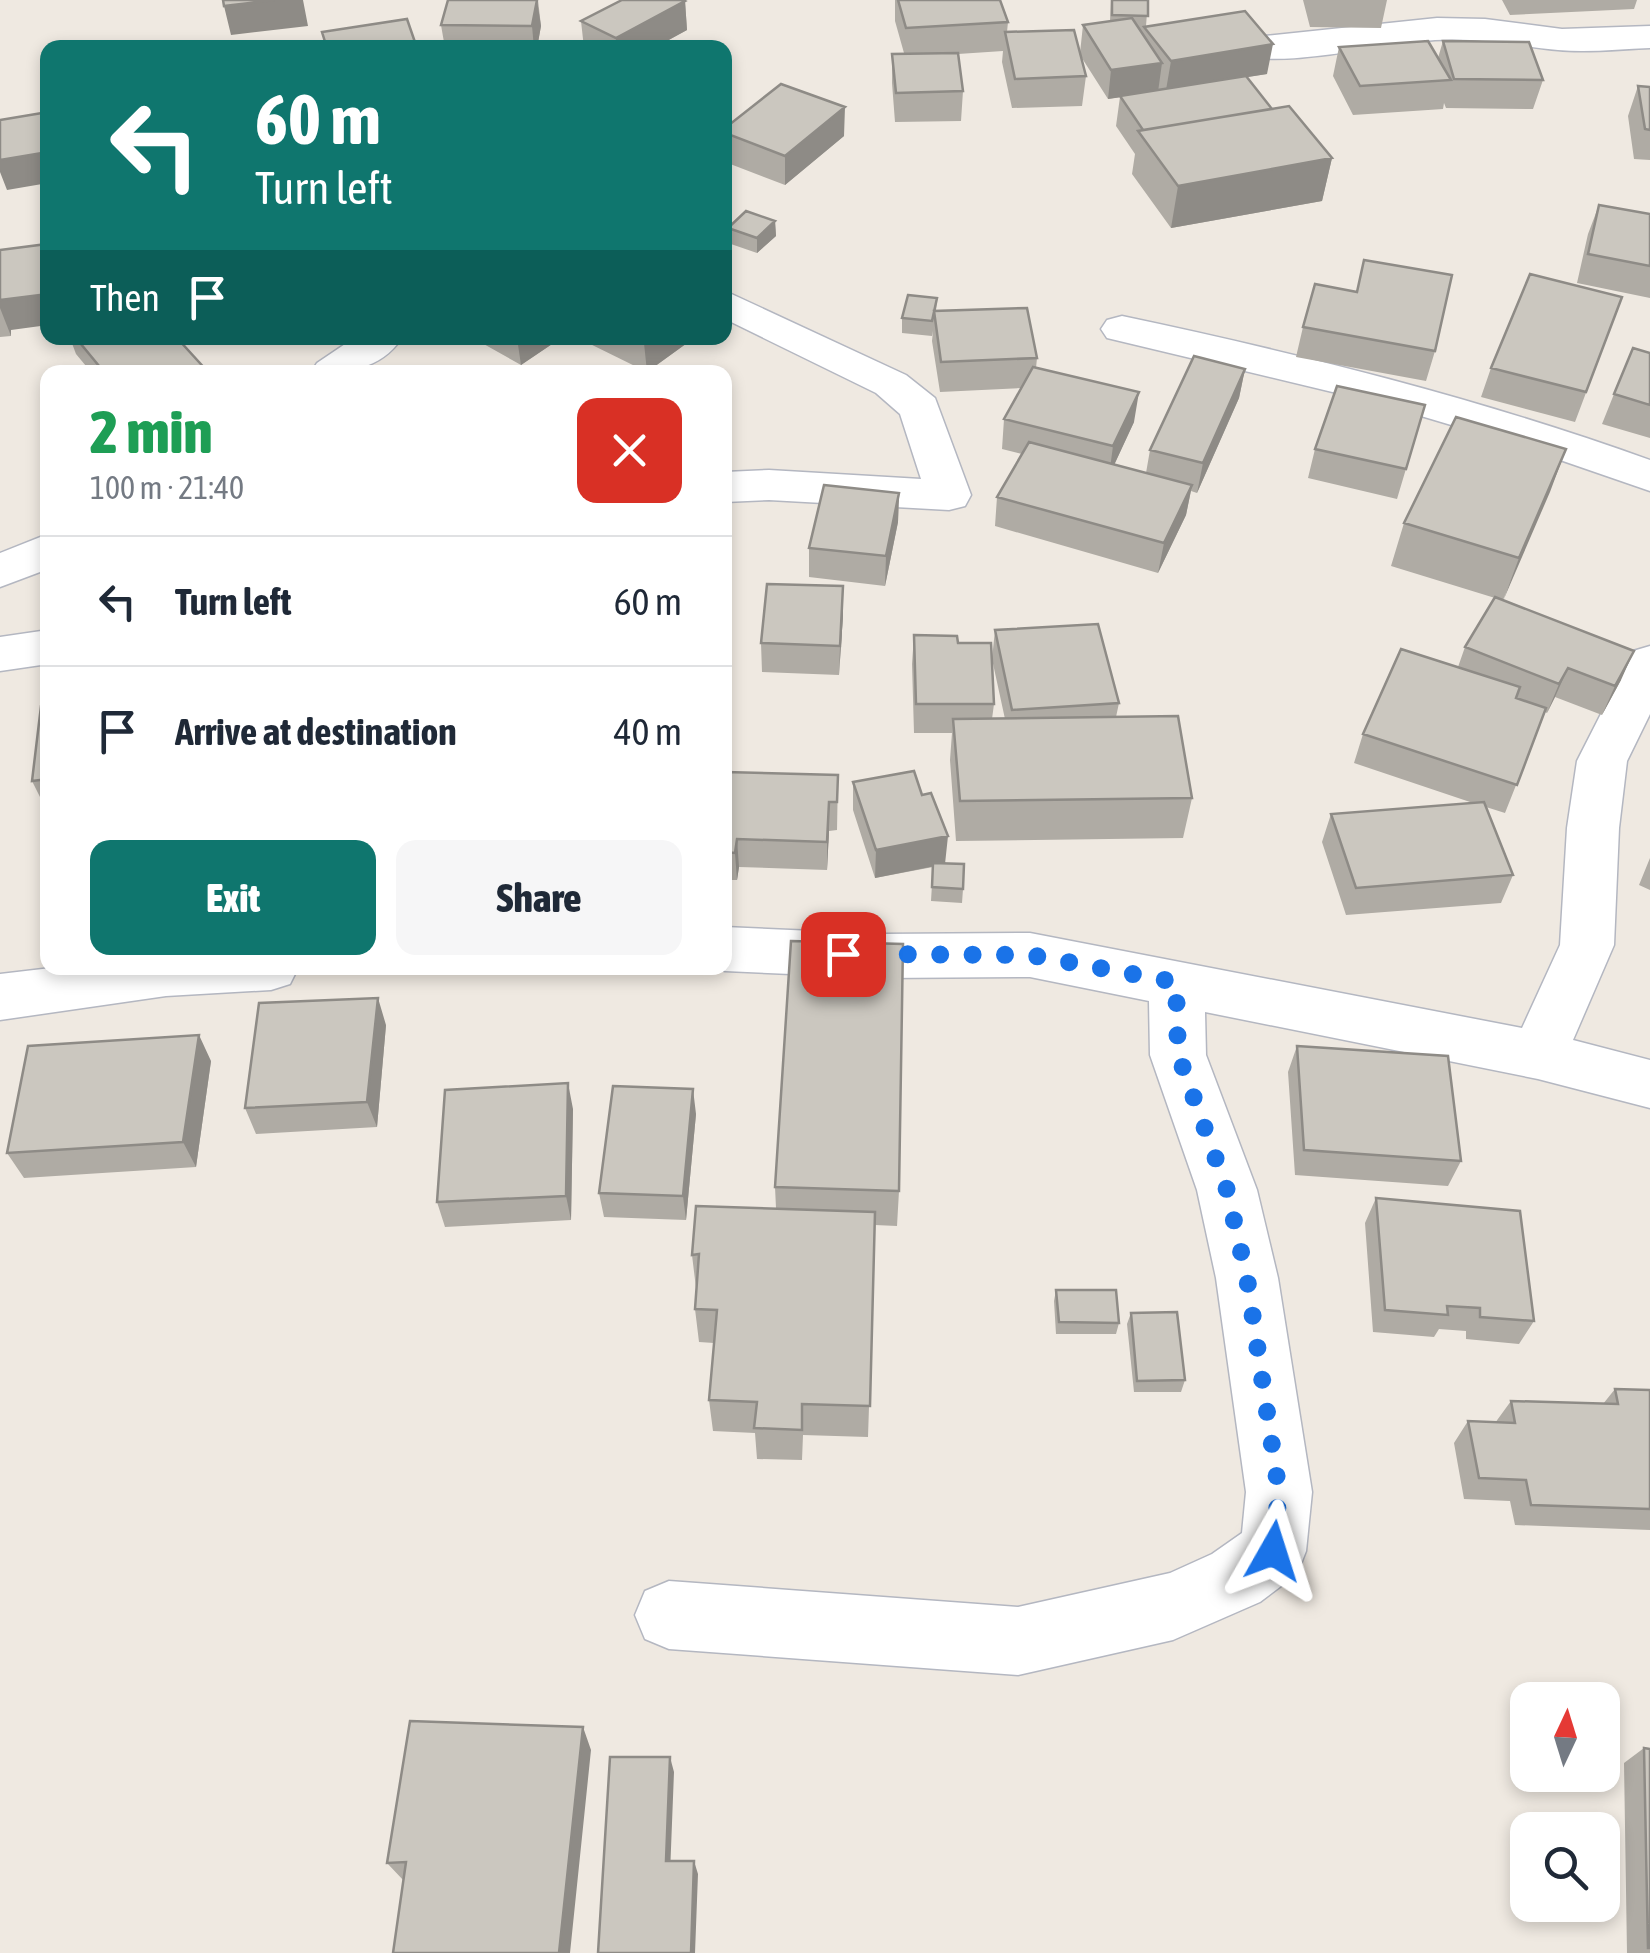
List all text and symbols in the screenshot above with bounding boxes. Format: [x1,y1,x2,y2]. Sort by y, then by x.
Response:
text: 60 m [255,79,381,159]
icon: left [90,80,220,210]
text: Turn left [255,162,393,214]
icon: arrive [180,270,235,325]
text: Then [90,276,160,319]
text: 2 min [90,397,213,466]
button: close [577,398,682,503]
text: 100 m · 21:40 [90,469,244,506]
icon: left [90,574,145,629]
text: Turn left [175,580,291,623]
text: 60 m [614,580,682,623]
icon: arrive [90,704,145,759]
text: Arrive at destination [175,710,457,753]
text: 40 m [614,710,682,753]
button: Exit [90,840,376,955]
button: Share [396,840,682,955]
pin [801,912,886,997]
icon: arrive [816,927,871,982]
position arrow [1221,1499,1325,1603]
north arrow [1510,1682,1620,1792]
map controls [1510,1682,1620,1922]
button: search [1510,1812,1620,1922]

